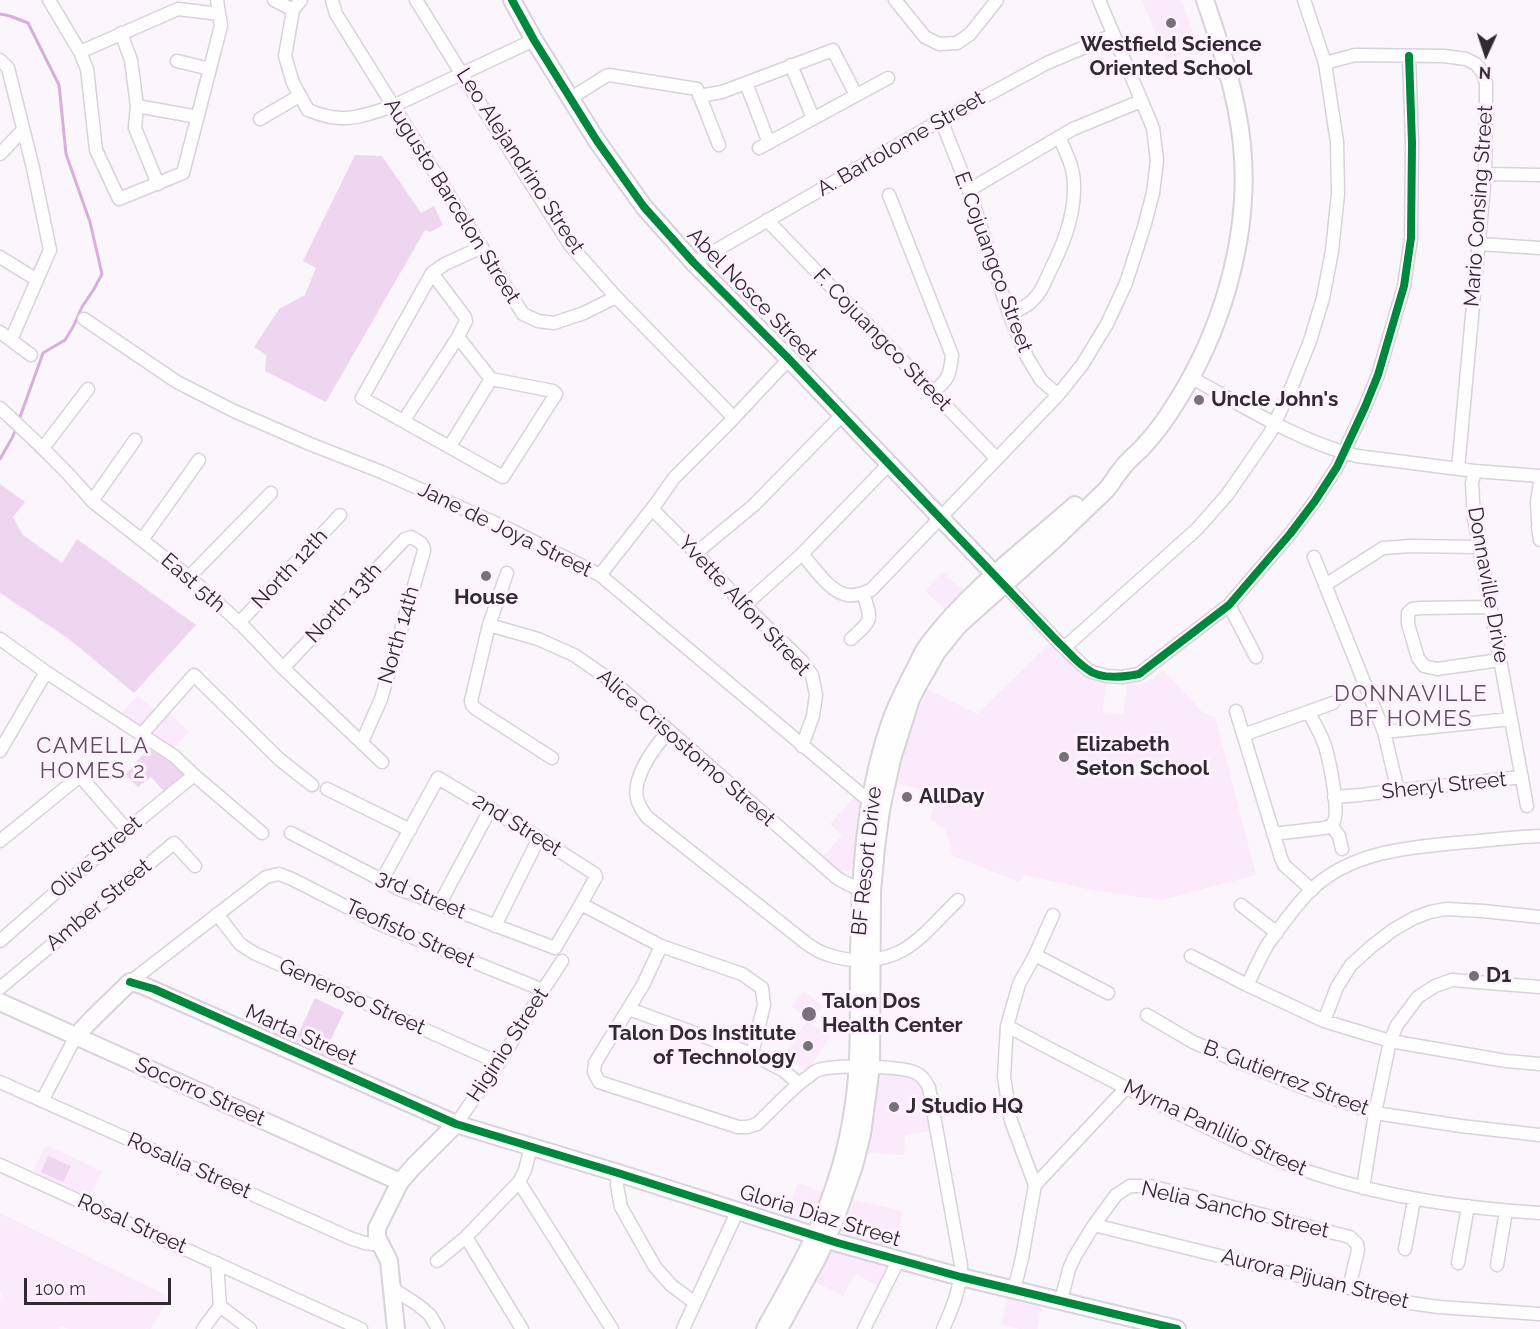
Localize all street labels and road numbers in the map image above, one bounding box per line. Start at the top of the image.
street label: Leo Alejandrino Street [451,63,589,259]
street label: A. Bartolome Street [813,86,989,202]
street label: Augusto Barcelon Street [379,94,525,308]
street label: Mario Consing Street [1459,104,1499,308]
street label: E. Cojuangco Street [949,168,1037,356]
street label: Abel Nosce Street [682,223,822,367]
street label: F. Cojuangco Street [808,264,956,416]
street label: Jane de Joya Street [414,477,596,583]
street label: Donnaville Drive [1462,505,1514,665]
street label: North 12th [247,524,333,614]
street label: Yvette Alfon Street [673,531,815,681]
street label: East 5th [156,548,230,618]
street label: North 13th [301,558,387,648]
street label: North 14th [373,583,425,687]
street label: Alice Crisostomo Street [592,664,780,832]
street label: Sheryl Street [1380,767,1508,805]
street label: BF Resort Drive [847,785,887,937]
street label: 2nd Street [468,788,566,862]
street label: Olive Street [45,810,147,904]
street label: Amber Street [41,854,157,956]
street label: 3rd Street [372,865,470,925]
street label: Teofisto Street [341,894,479,974]
street label: Generoso Street [275,953,429,1041]
street label: Higinio Street [462,983,554,1107]
street label: Marta Street [241,999,361,1071]
street label: B. Gutierrez Street [1200,1035,1372,1121]
street label: Socorro Street [131,1052,269,1132]
street label: Myrna Panlilio Street [1119,1074,1311,1182]
street label: Rosalia Street [123,1127,255,1205]
street label: Nelia Sancho Street [1139,1176,1331,1244]
street label: Gloria Diaz Street [736,1180,904,1252]
street label: Rosal Street [74,1189,190,1259]
street label: Aurora Pijuan Street [1219,1244,1411,1314]

